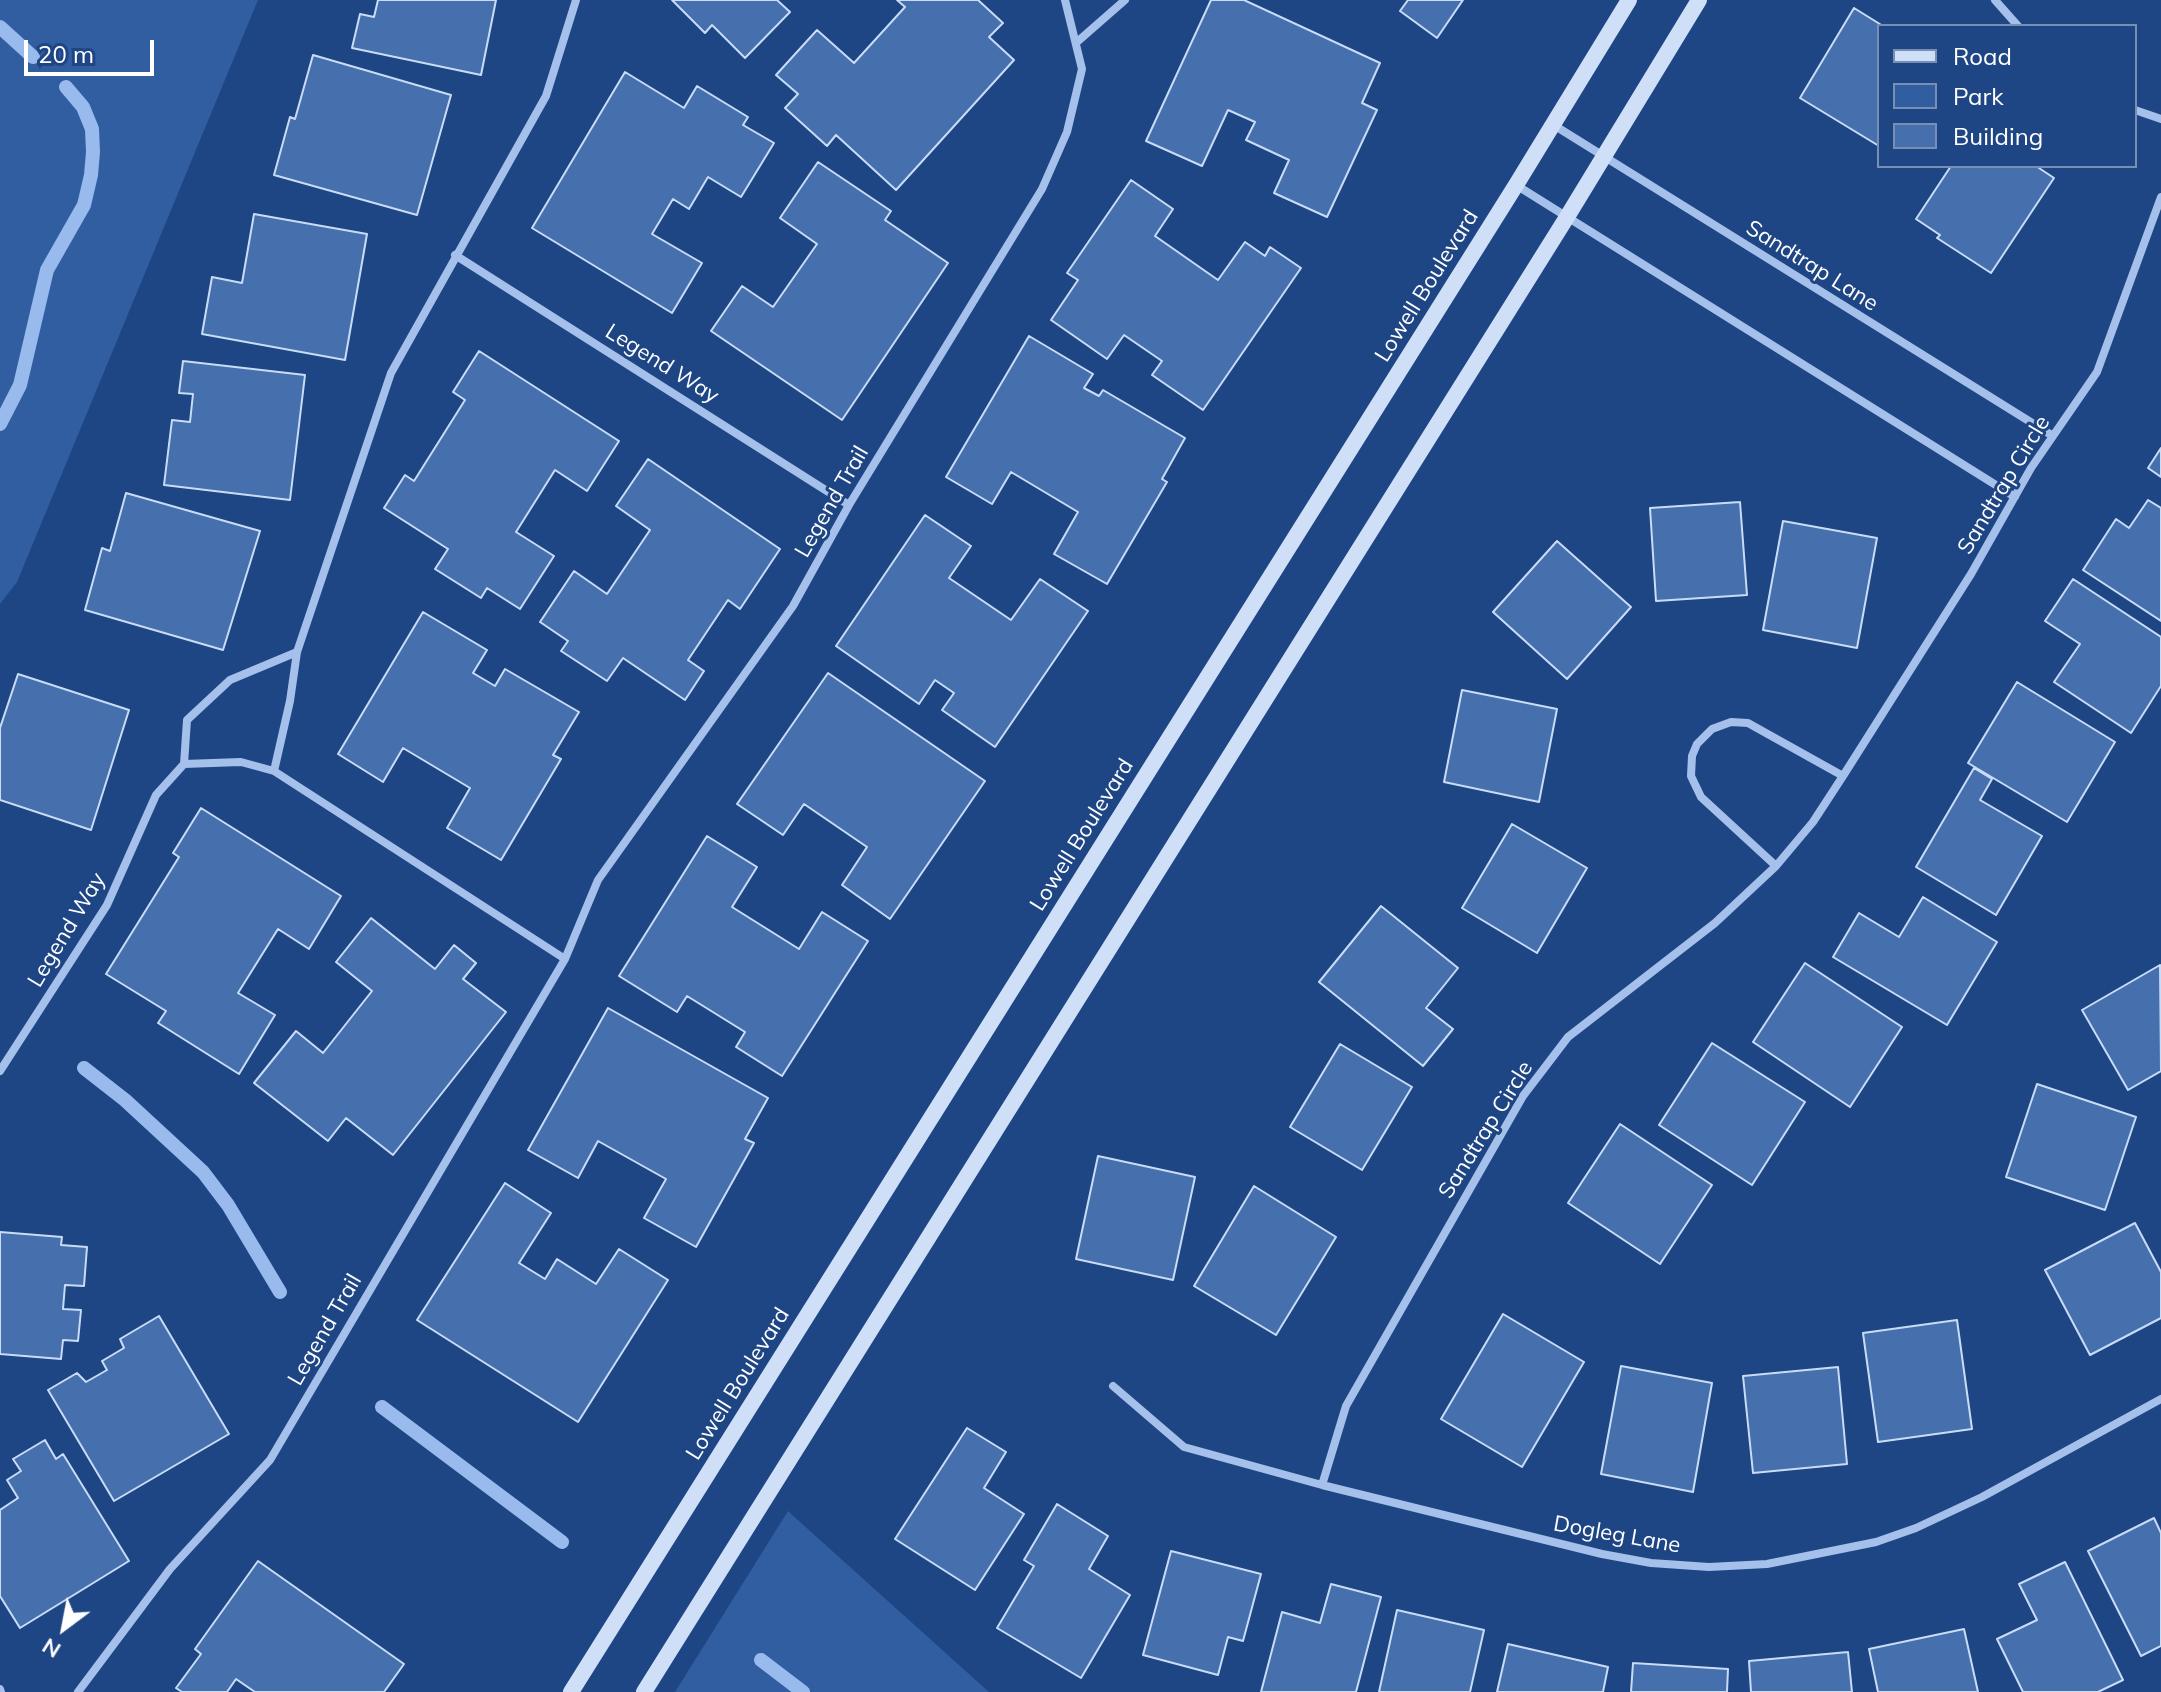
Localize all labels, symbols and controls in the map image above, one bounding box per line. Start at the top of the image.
scale bar [28,24,158,74]
legend [1877,24,2137,168]
text: 20 m [38,39,94,69]
text: Road [1953,41,2012,71]
text: Park [1953,81,2004,111]
text: Building [1953,121,2043,151]
street label: Lowell Boulevard [1370,205,1484,367]
street label: Sandtrap Lane [1741,215,1883,317]
street label: Legend Way [600,319,724,409]
street label: Sandtrap Circle [1952,411,2056,559]
street label: Legend Trail [790,442,874,562]
street label: Lowell Boulevard [1025,754,1139,916]
street label: Legend Way [22,868,112,992]
street label: Sandtrap Circle [1433,1056,1539,1204]
street label: Legend Trail [283,1270,367,1390]
street label: Lowell Boulevard [681,1303,795,1465]
street label: Dogleg Lane [1551,1511,1683,1559]
north arrow [24,1588,104,1668]
text: N [37,1632,66,1665]

